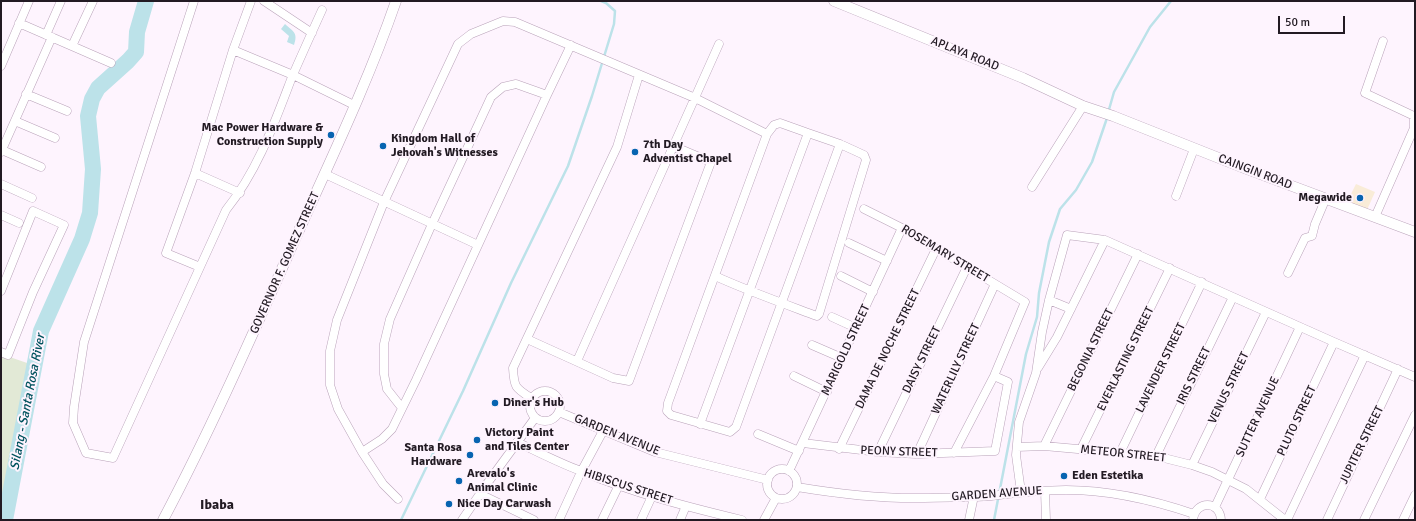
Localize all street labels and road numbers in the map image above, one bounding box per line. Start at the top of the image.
street label: APLAYA ROAD [929,34,1001,74]
street label: CAINGIN ROAD [1216,151,1294,193]
street label: GOVERNOR F. GOMEZ STREET [247,190,323,336]
street label: ROSEMARY STREET [898,222,992,286]
street label: DAMA DE NOCHE STREET [853,287,923,411]
street label: MARIGOLD STREET [819,302,873,398]
street label: EVERLASTING STREET [1094,304,1158,414]
street label: BEGONIA STREET [1065,306,1117,394]
street label: WATERLILY STREET [929,321,983,417]
street label: LAVENDER STREET [1133,321,1189,415]
street label: DAISY STREET [900,324,944,396]
street label: IRIS STREET [1174,345,1214,407]
street label: VENUS STREET [1205,350,1253,426]
street label: SUTTER AVENUE [1233,375,1283,459]
street label: PLUTO STREET [1274,384,1320,458]
street label: JUPITER STREET [1337,404,1387,486]
street label: GARDEN AVENUE [572,411,662,459]
street label: METEOR STREET [1080,442,1166,466]
street label: PEONY STREET [860,443,938,461]
street label: HIBISCUS STREET [582,466,674,508]
street label: GARDEN AVENUE [951,484,1043,504]

